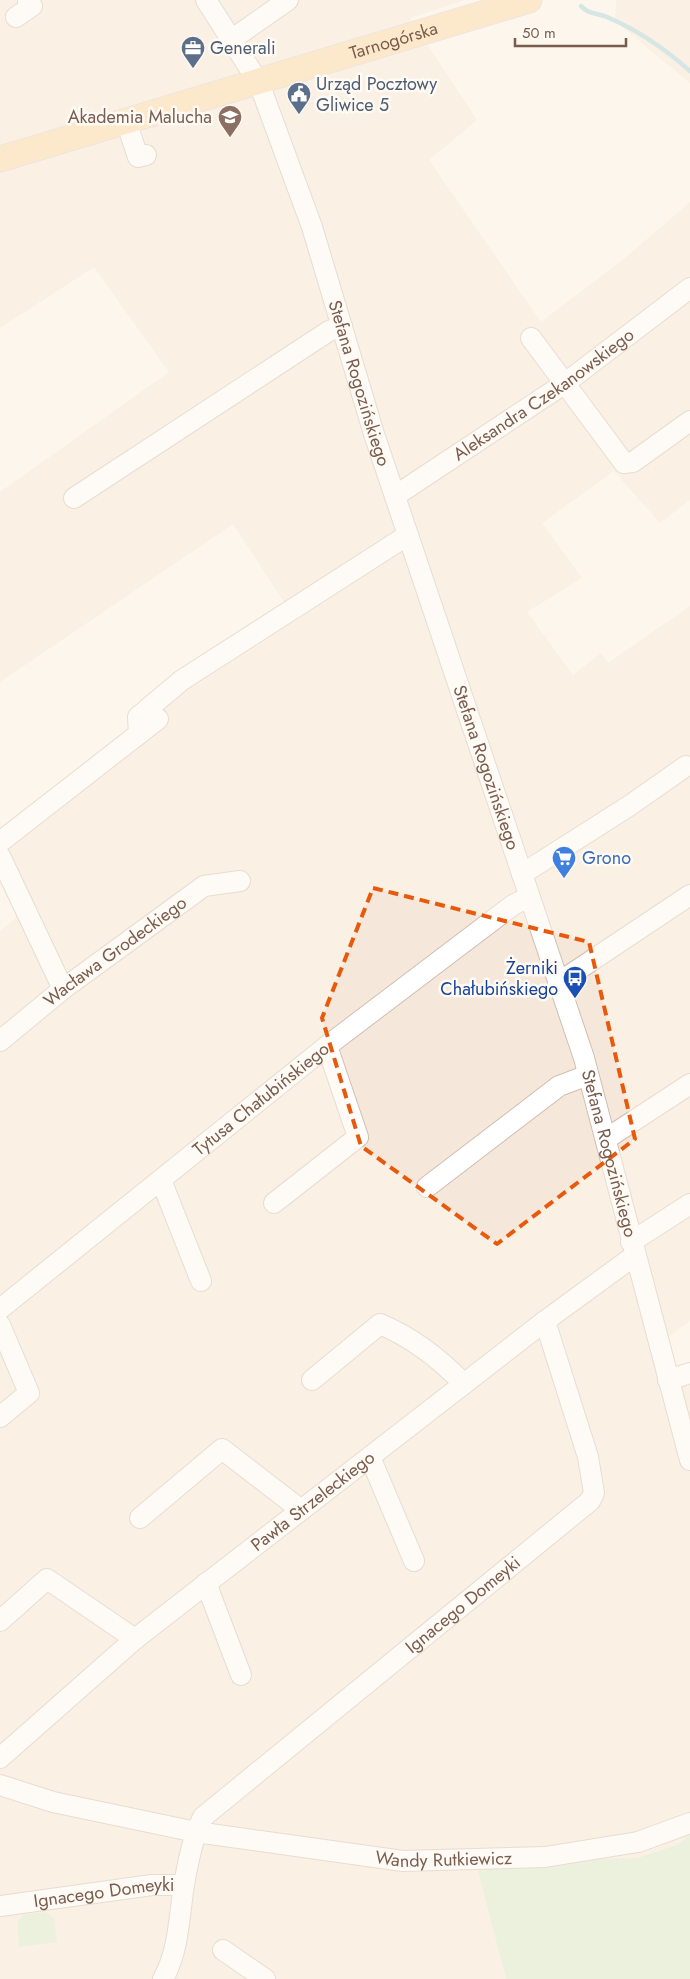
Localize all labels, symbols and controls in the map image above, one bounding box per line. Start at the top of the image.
street label: Tarnogórska [346,15,441,66]
scale bar [515,15,626,47]
text: 50 m [522,22,556,44]
office icon: Generali [180,35,206,69]
place label: Generali [210,35,276,61]
place label: Urząd Pocztowy Gliwice 5 [316,71,437,118]
public building icon: Urząd Pocztowy Gliwice 5 [286,81,312,115]
place label: Akademia Malucha [68,104,212,130]
school or university icon: Akademia Malucha [217,104,243,138]
street label: Stefana Rogozińskiego [322,297,397,470]
street label: Aleksandra Czekanowskiego [448,322,640,467]
street label: Stefana Rogozińskiego [446,682,526,854]
supermarket icon: Grono [551,845,577,879]
place label: Grono [582,845,631,871]
street label: Wacława Grodeckiego [38,890,192,1013]
place label: Żerniki Chałubińskiego [440,955,558,1002]
bus stop icon: Żerniki Chałubińskiego [562,965,588,999]
street label: Tytusa Chałubińskiego [187,1036,335,1162]
street label: Stefana Rogozińskiego [575,1067,644,1240]
street label: Pawła Strzeleckiego [245,1445,380,1558]
street label: Ignacego Domeyki [400,1550,526,1660]
street label: Wandy Rutkiewicz [374,1844,513,1874]
street label: Ignacego Domeyki [32,1872,174,1914]

